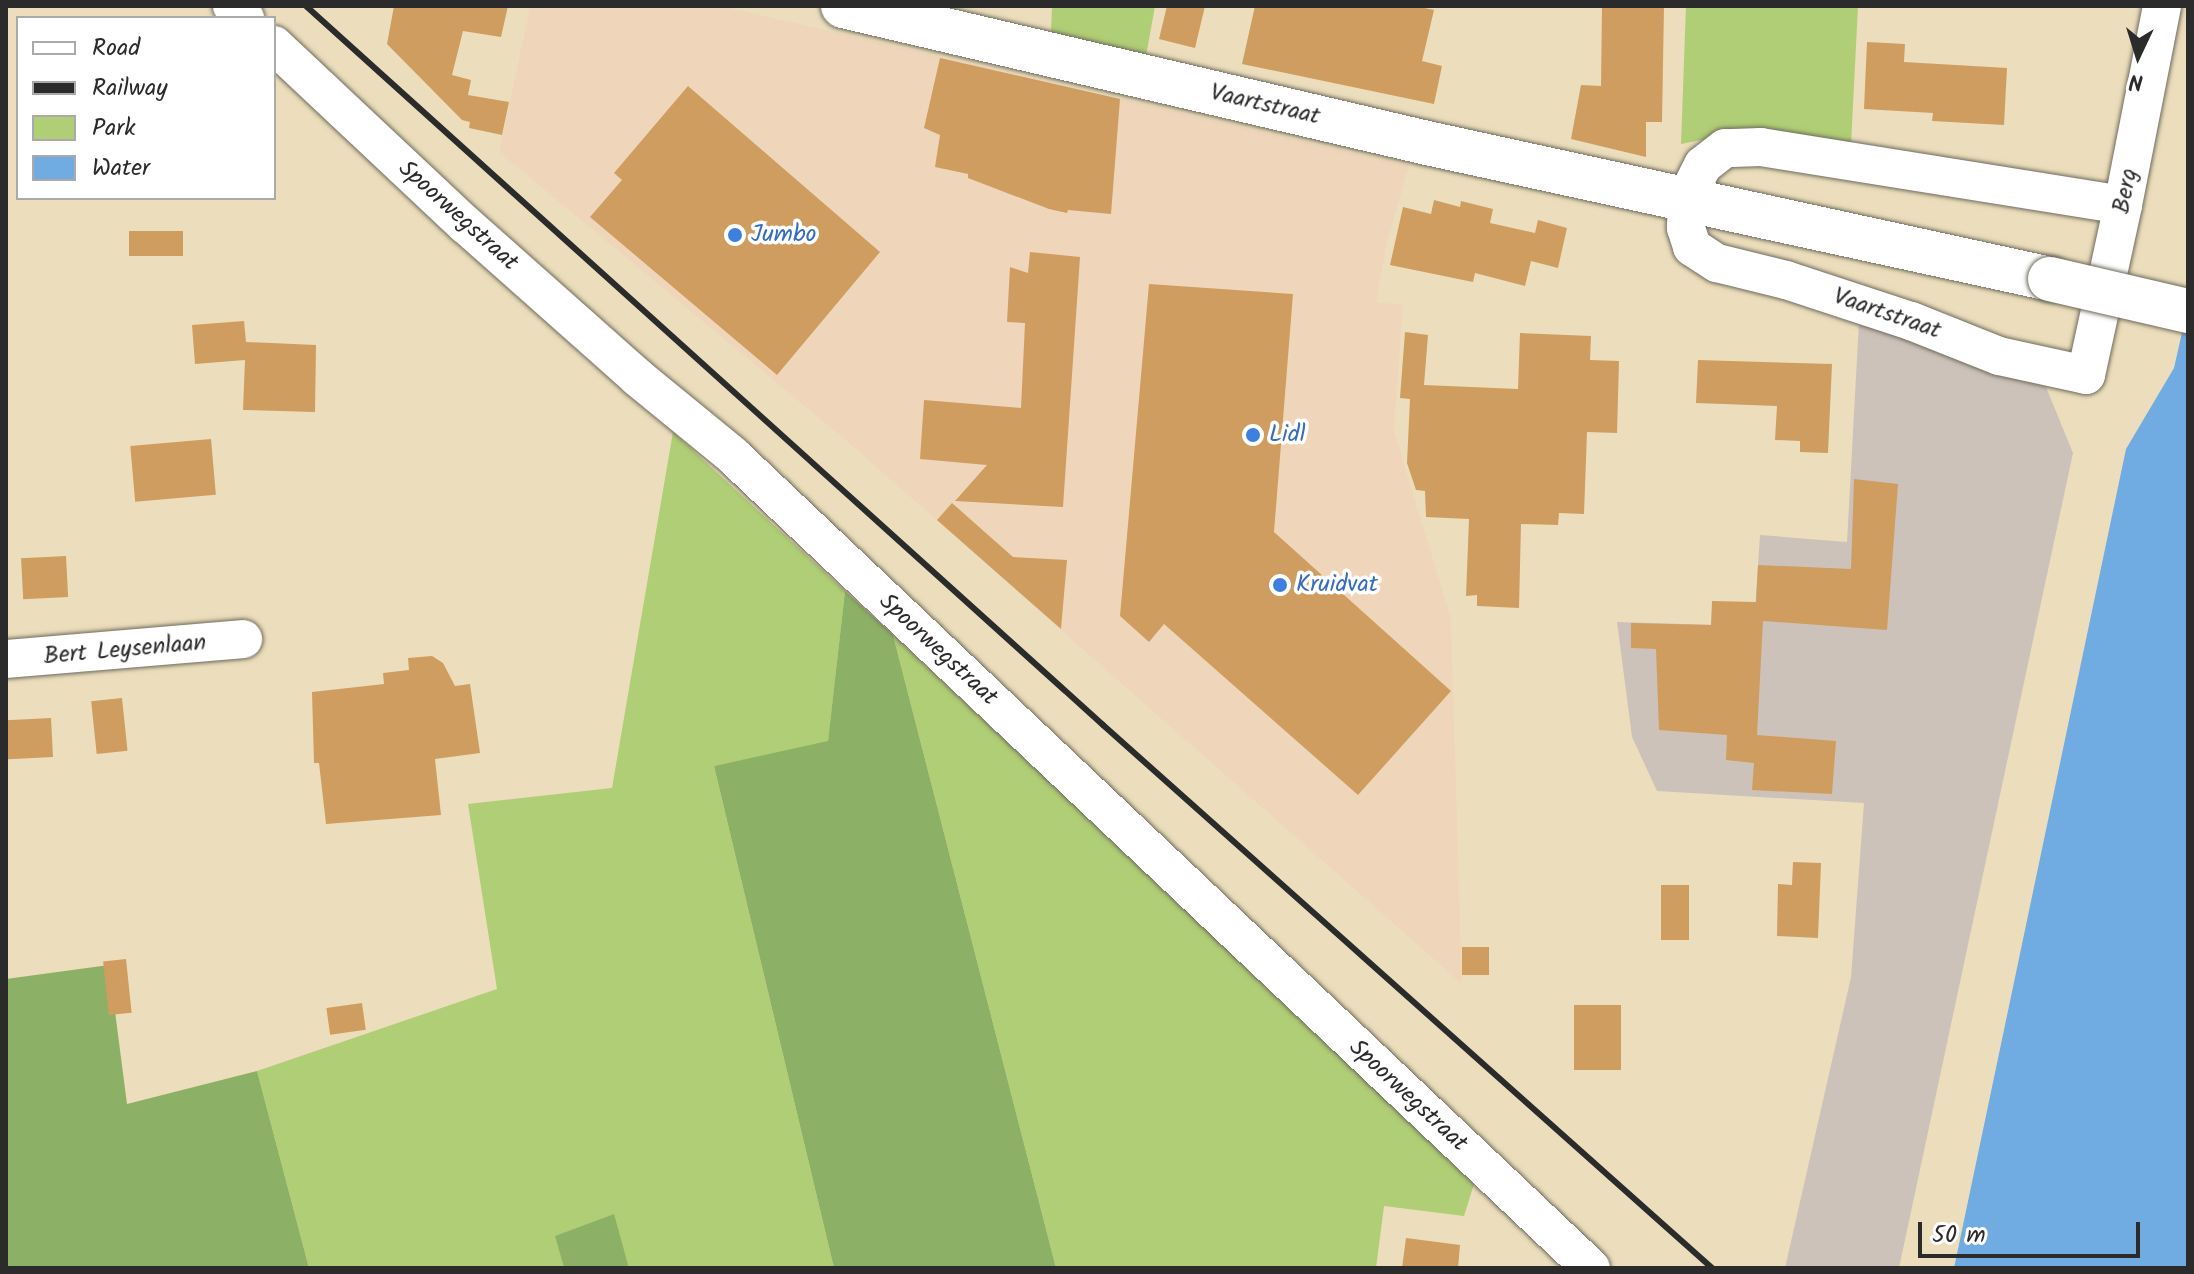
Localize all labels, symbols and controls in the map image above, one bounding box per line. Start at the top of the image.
legend [16,16,276,200]
north arrow [2098,16,2178,96]
text: Road [92,29,140,68]
text: N [2128,62,2144,98]
text: Railway [92,69,168,108]
street label: Vaartstraat [1207,78,1323,132]
text: Park [92,109,136,148]
text: Water [92,149,150,188]
street label: Spoorwegstraat [392,155,524,277]
street label: Berg [2108,166,2144,216]
place label: Jumbo [751,221,816,249]
marker: Jumbo [726,226,744,244]
street label: Vaartstraat [1829,282,1945,346]
place label: Lidl [1269,421,1306,449]
marker: Lidl [1244,426,1262,444]
place label: Kruidvat [1296,571,1378,599]
marker: Kruidvat [1271,576,1289,594]
street label: Spoorwegstraat [873,588,1003,712]
street label: Bert Leysenlaan [43,629,207,671]
street label: Spoorwegstraat [1343,1034,1473,1158]
scale bar [1922,1206,2144,1256]
text: 50 m [1932,1216,1986,1255]

